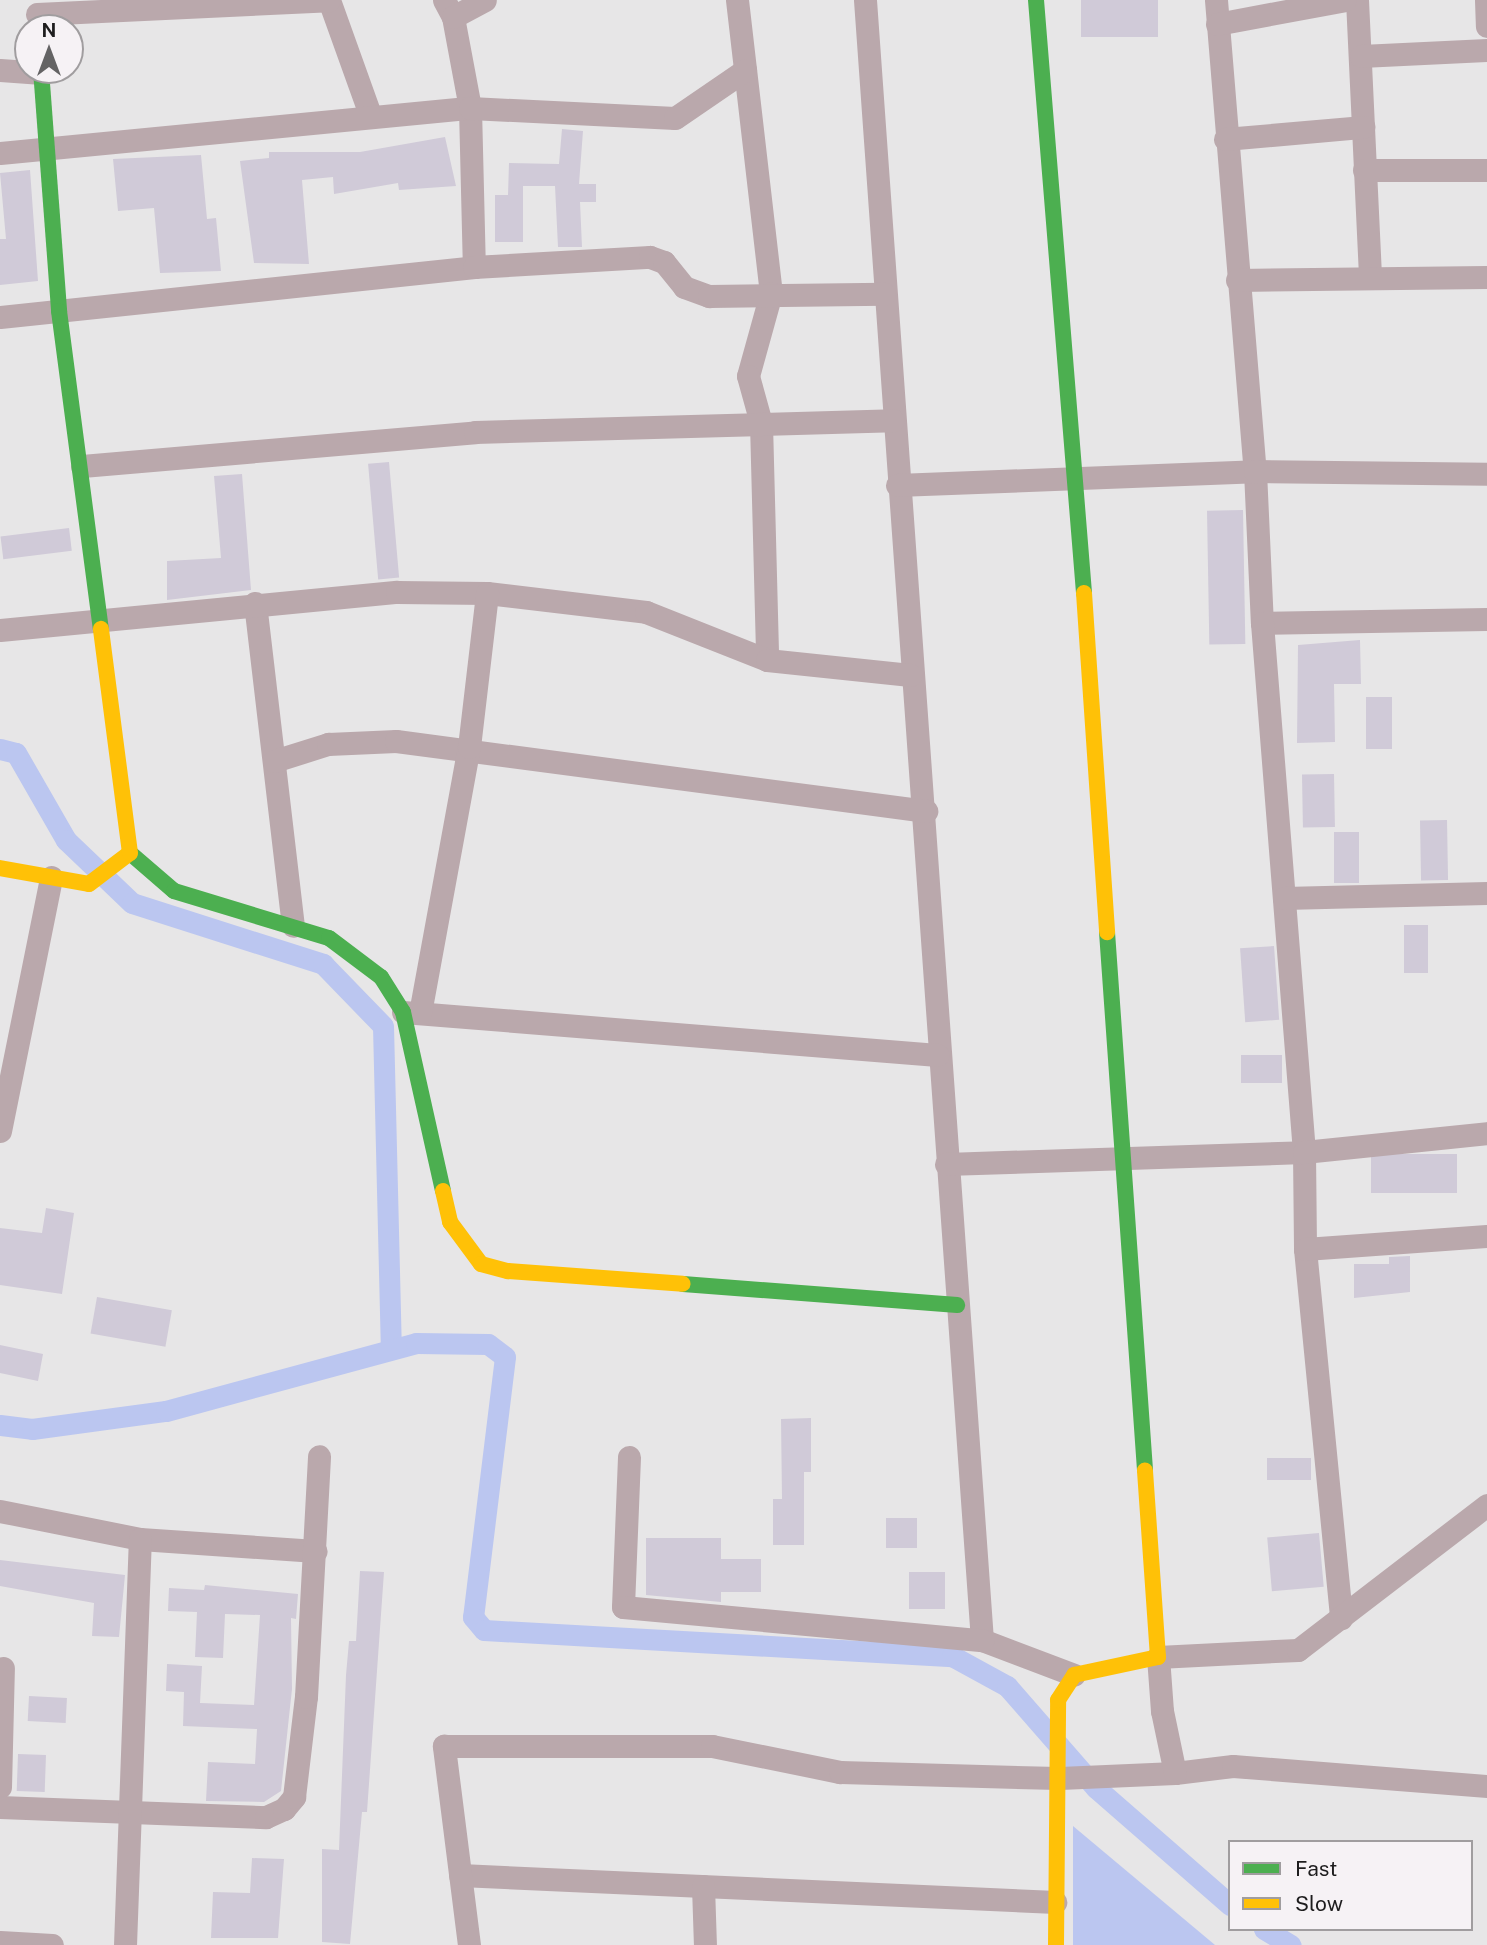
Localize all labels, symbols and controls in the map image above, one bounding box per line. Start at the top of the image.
north arrow [14,14,84,84]
text: N [42,19,56,41]
legend [1228,1840,1473,1931]
text: Fast [1295,1856,1337,1881]
text: Slow [1295,1891,1343,1916]

